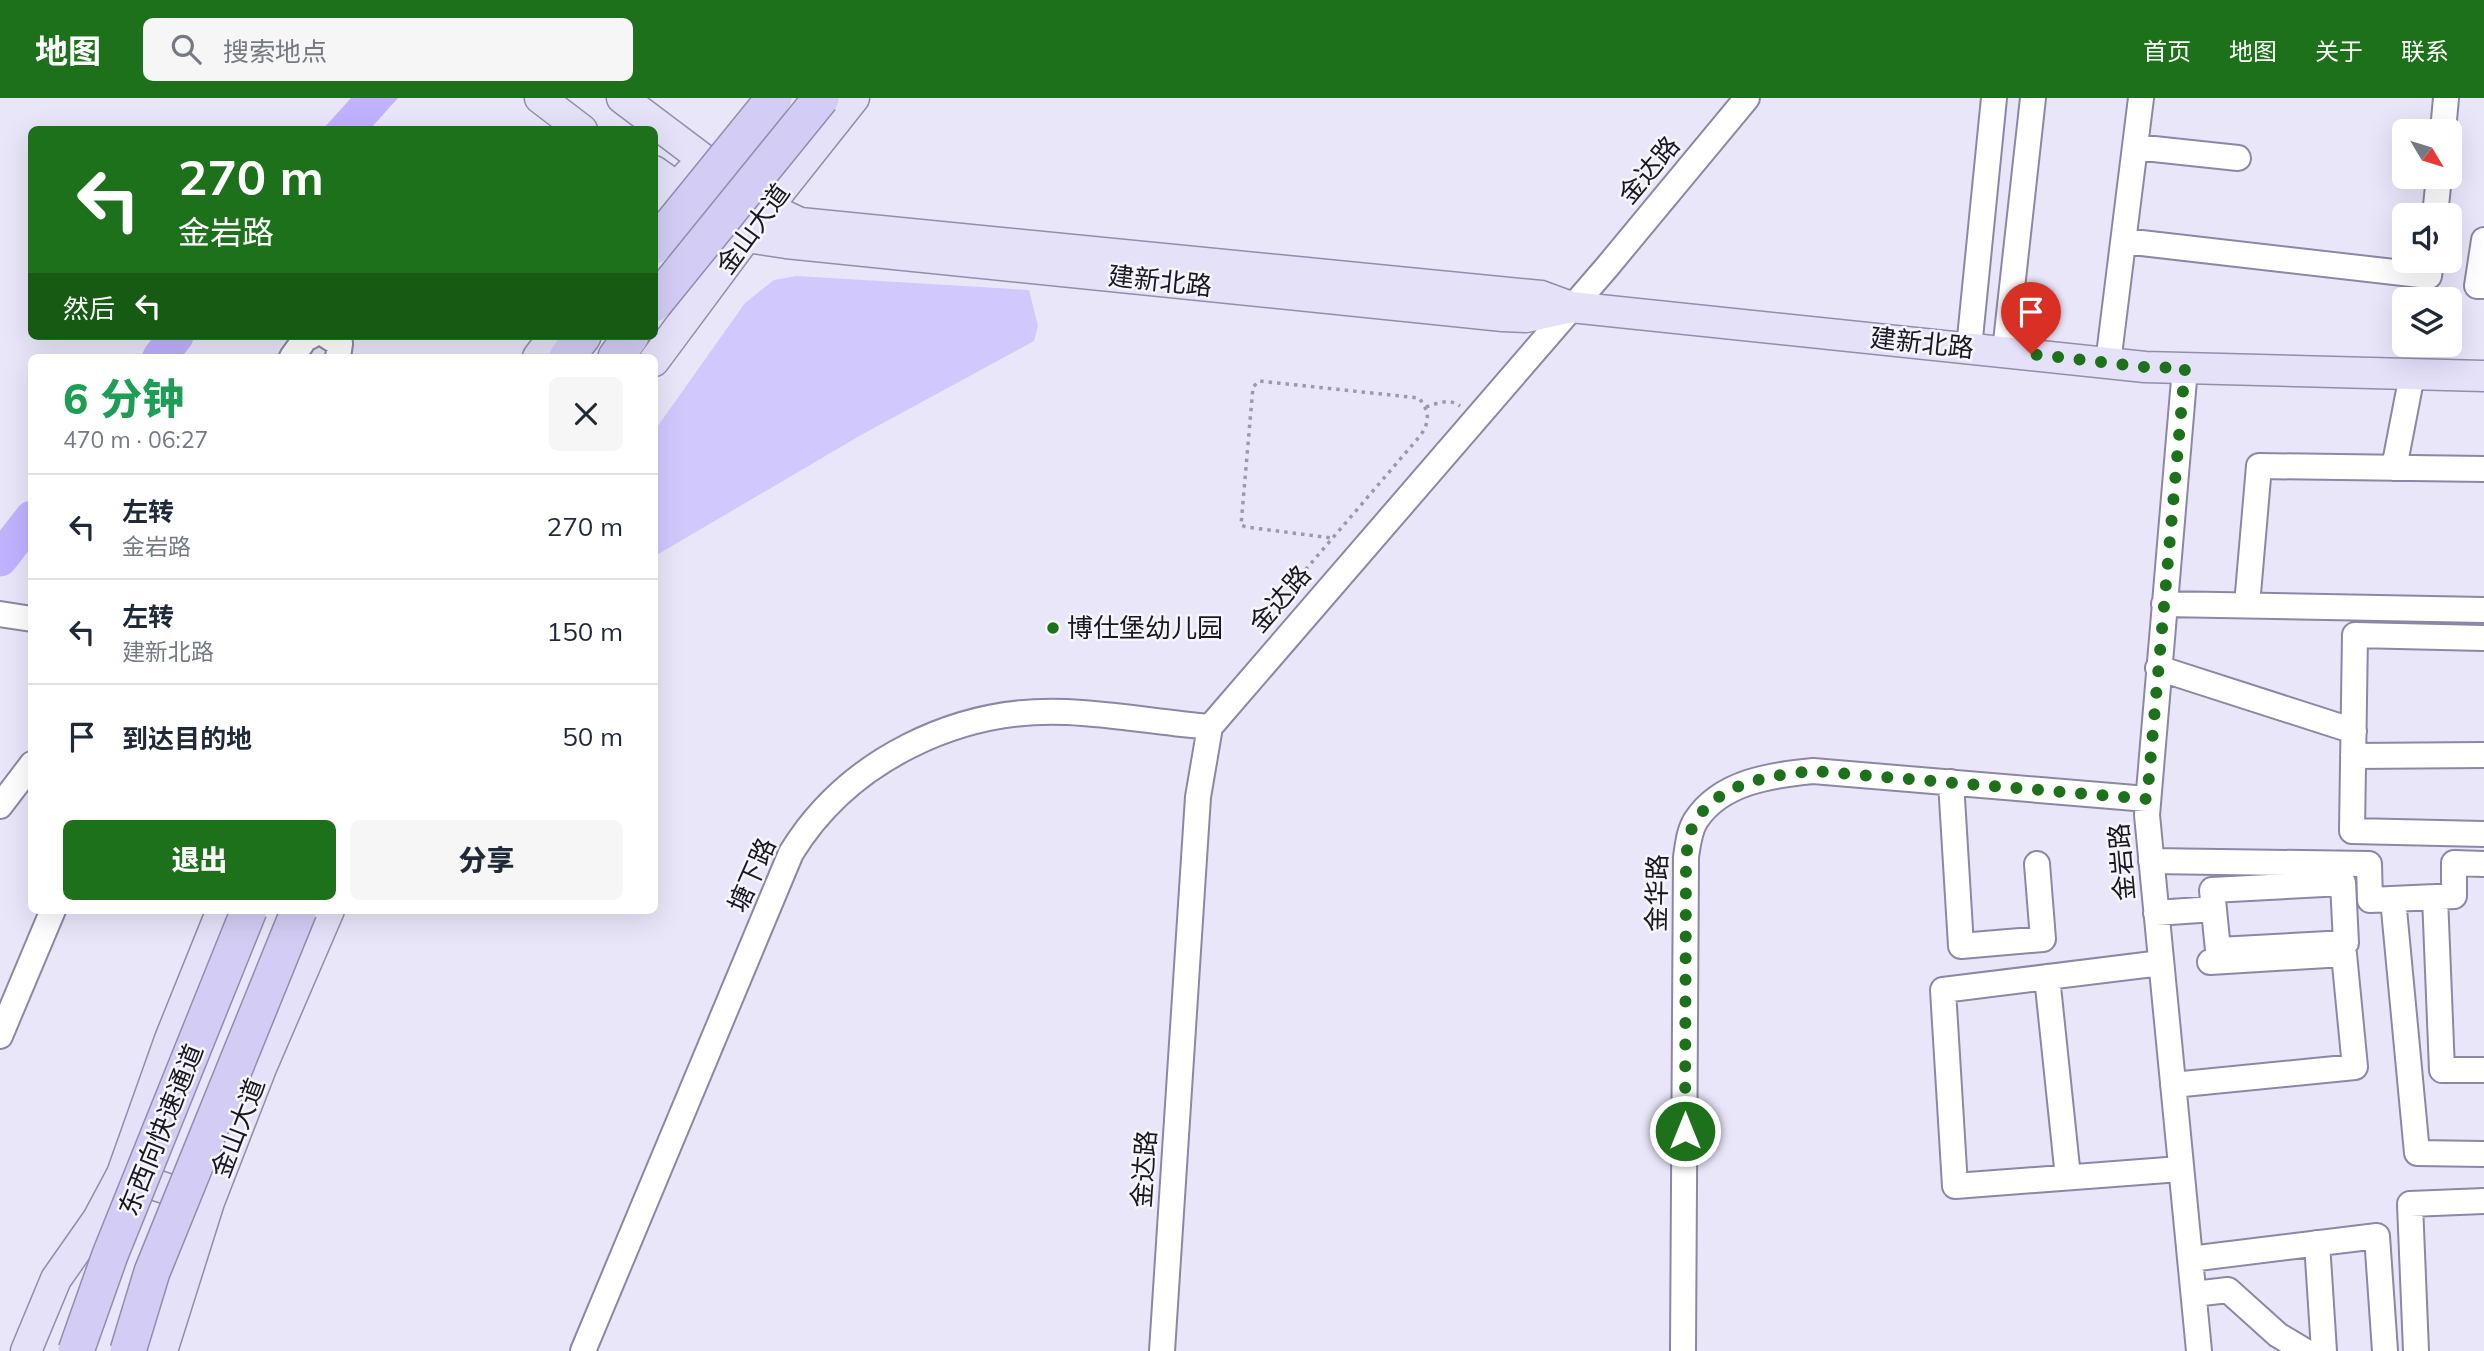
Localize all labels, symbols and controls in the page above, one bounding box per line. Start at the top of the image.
search box [143,18,633,81]
text: 地图 [35,30,101,71]
icon: search [167,30,205,68]
text: 搜索地点 [223,35,327,68]
text: 首页 [2143,36,2191,66]
text: 地图 [2229,36,2277,66]
text: 关于 [2315,36,2363,66]
text: 联系 [2401,36,2449,66]
north arrow [2392,119,2462,189]
map controls [2392,119,2462,357]
street label: 金达路 [1611,129,1686,210]
text: 270 m [178,146,324,207]
icon: left [63,154,154,245]
street label: 金山大道 [709,177,797,280]
button: sound [2392,203,2462,273]
text: 金岩路 [178,212,274,252]
street label: 建新北路 [1107,259,1213,302]
pin [2001,282,2061,354]
icon: left [129,287,167,325]
button: layers [2392,287,2462,357]
text: 然后 [63,292,115,325]
icon: arrive [2012,293,2050,331]
street label: 建新北路 [1869,321,1975,364]
text: 6 分钟 [63,372,184,425]
button: close [549,377,623,451]
text: 470 m · 06:27 [63,425,208,454]
text: 左转 [122,495,174,528]
icon: left [63,508,101,546]
text: 270 m [547,510,623,543]
text: 金岩路 [122,532,191,561]
street label: 金达路 [1242,558,1318,639]
text: 左转 [122,600,174,633]
place label: 博仕堡幼儿园 [1067,611,1223,644]
icon: left [63,613,101,651]
text: 150 m [547,615,623,648]
marker: 博仕堡幼儿园 [1045,620,1061,636]
text: 建新北路 [122,637,214,666]
icon: arrive [63,718,101,756]
text: 50 m [562,720,623,753]
text: 到达目的地 [122,722,252,755]
button: 退出 [63,820,336,900]
button: 分享 [350,820,623,900]
street label: 金岩路 [2102,822,2141,902]
street label: 塘下路 [721,832,782,917]
street label: 金华路 [1639,854,1674,932]
street label: 东西向快速通道 [111,1039,210,1220]
street label: 金山大道 [203,1073,272,1182]
position arrow [1648,1094,1722,1168]
street label: 金达路 [1124,1129,1163,1209]

